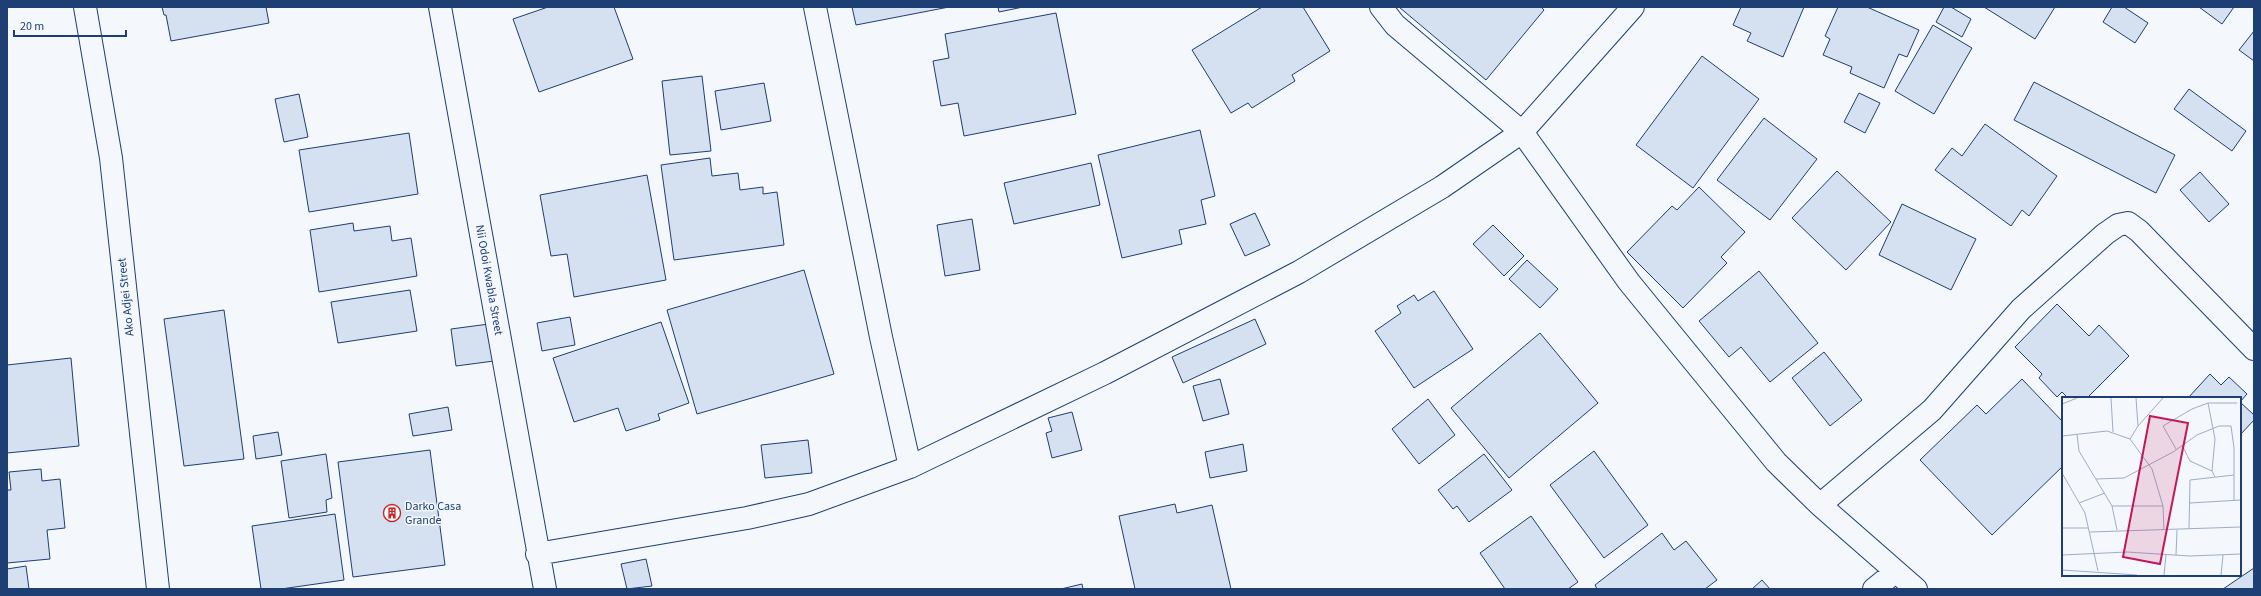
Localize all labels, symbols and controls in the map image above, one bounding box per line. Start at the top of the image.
scale bar [14,12,126,38]
text: 20 m [20,18,44,35]
street label: Nii Odoi Kwabla Street [471,223,507,337]
street label: Ako Adjei Street [113,257,139,337]
inset map [2062,397,2241,576]
place label: Darko Casa Grande [405,498,461,529]
building icon: Darko Casa Grande [382,503,402,523]

